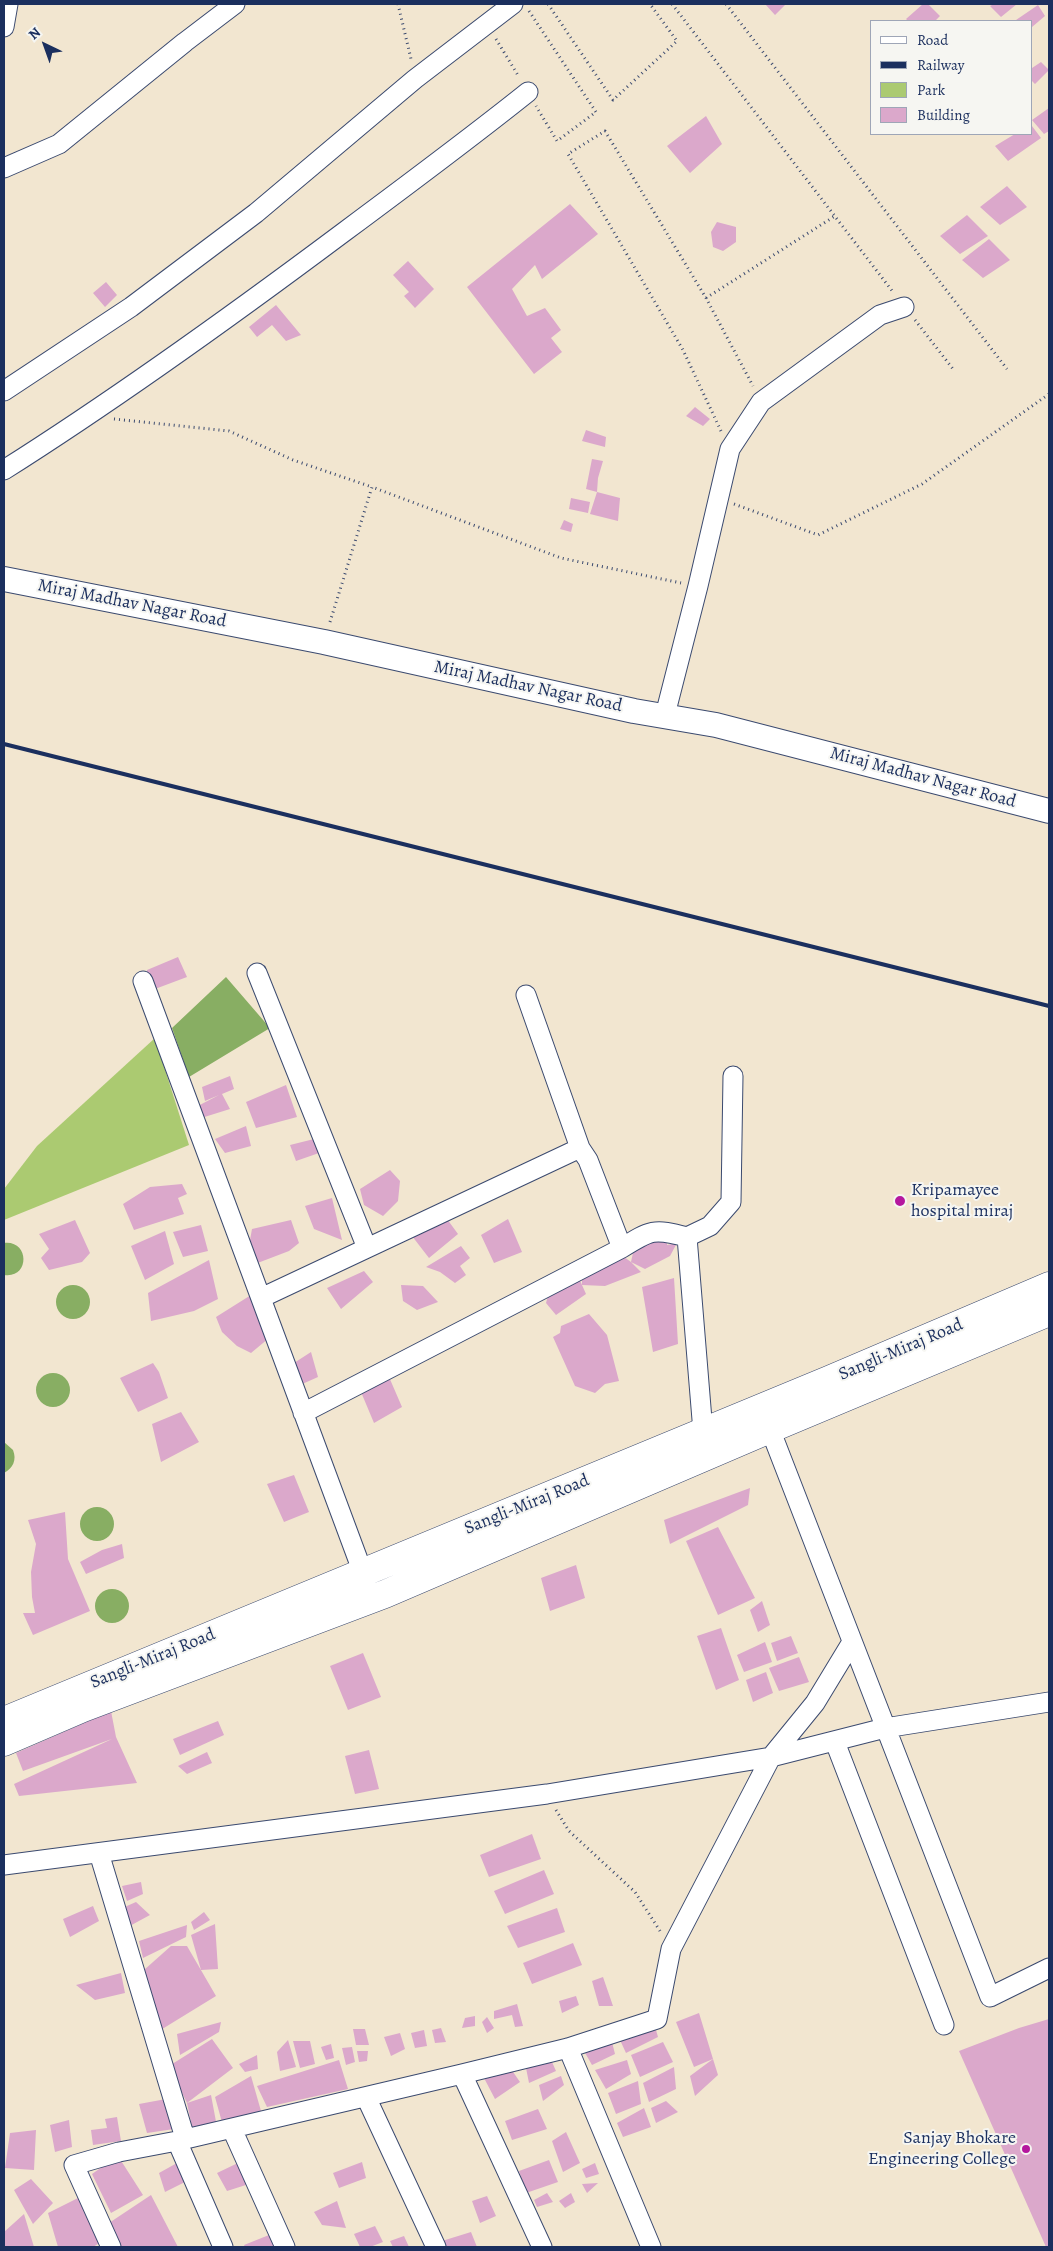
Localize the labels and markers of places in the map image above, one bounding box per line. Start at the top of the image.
place label: Kripamayee hospital miraj [911,1180,1013,1222]
marker: Kripamayee hospital miraj [893,1194,907,1208]
place label: Sanjay Bhokare Engineering College [868,2128,1016,2170]
marker: Sanjay Bhokare Engineering College [1020,2143,1032,2155]

